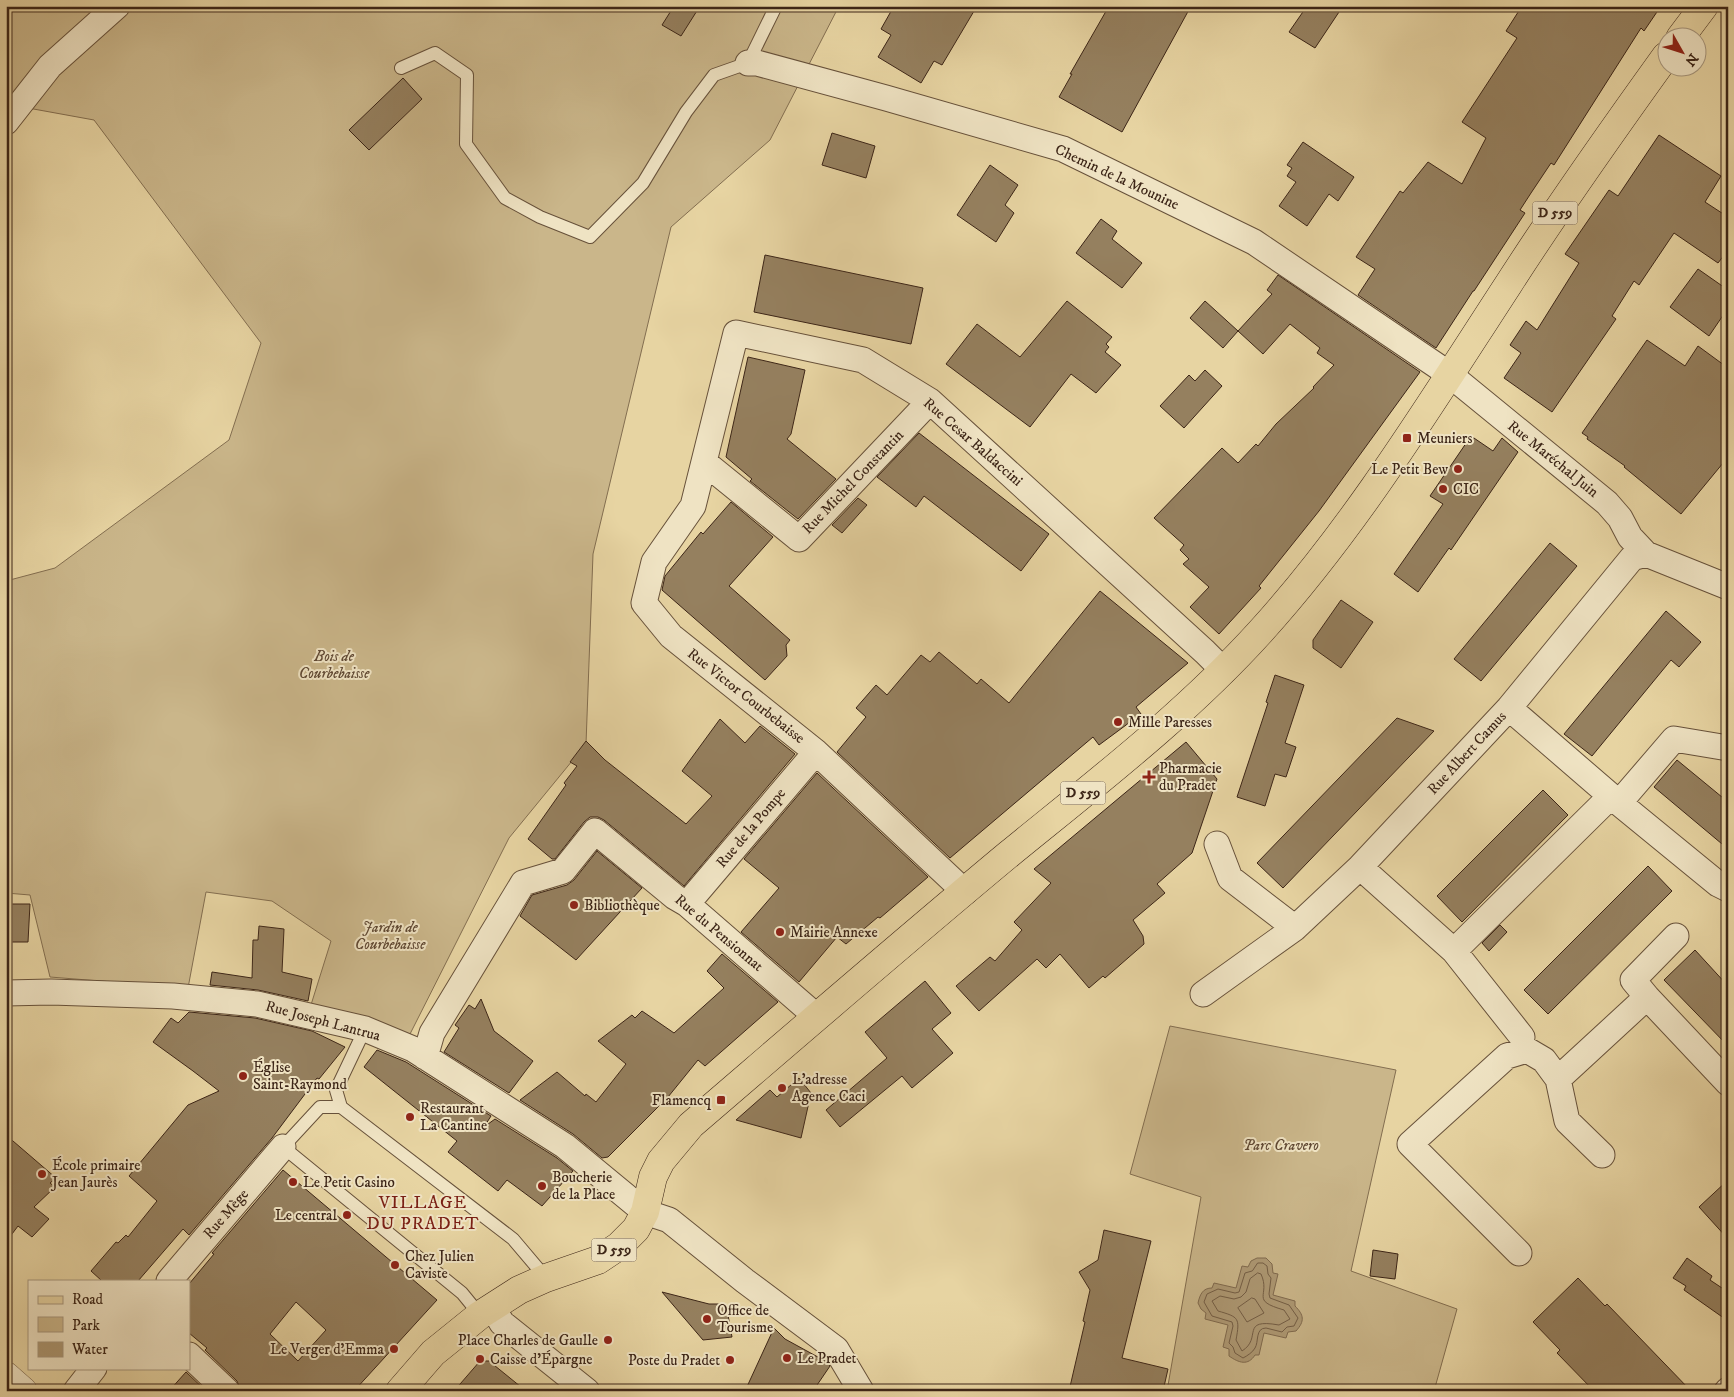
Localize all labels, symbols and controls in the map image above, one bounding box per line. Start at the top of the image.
north arrow [1656,28,1706,78]
text: N [1680,49,1702,70]
street label: Chemin de la Mounine [1052,140,1182,214]
road number: D 559 [1532,202,1578,224]
street label: Rue Cesar Baldaccini [919,394,1027,490]
street label: Rue Maréchal Juin [1504,417,1602,502]
street label: Rue Michel Constantin [798,426,908,538]
place label: Meuniers [1417,429,1472,448]
marker: Meuniers [1401,432,1413,444]
place label: Le Petit Bew [1371,460,1448,479]
marker: Le Petit Bew [1452,463,1464,475]
place label: CIC [1453,480,1479,499]
marker: CIC [1437,483,1449,495]
street label: Rue Victor Courbebaisse [683,644,809,748]
park label: Bois de Courbebaisse [299,647,370,683]
street label: Rue Albert Camus [1423,707,1511,799]
place label: Mille Paresses [1128,713,1212,732]
marker: Mille Paresses [1112,716,1124,728]
place label: Pharmacie du Pradet [1159,759,1222,795]
marker: Pharmacie du Pradet [1143,771,1155,783]
road number: D 559 [1060,781,1106,804]
street label: Rue de la Pompe [712,784,790,872]
street label: Rue du Pensionnat [671,890,767,976]
place label: Bibliothèque [584,896,660,915]
marker: Bibliothèque [568,899,580,911]
park label: Jardin de Courbebaisse [355,918,426,954]
place label: Mairie Annexe [790,923,878,942]
marker: Mairie Annexe [774,926,786,938]
street label: Rue Joseph Lantrua [263,997,383,1046]
place label: Église Saint-Raymond [253,1058,347,1094]
marker: Église Saint-Raymond [237,1070,249,1082]
place label: L'adresse Agence Caci [792,1070,866,1106]
marker: L'adresse Agence Caci [776,1082,788,1094]
place label: Flamencq [652,1091,712,1110]
marker: Flamencq [715,1094,727,1106]
place label: Restaurant La Cantine [420,1099,487,1135]
marker: Restaurant La Cantine [404,1111,416,1123]
park label: Parc Cravero [1243,1136,1319,1155]
place label: École primaire Jean Jaurès [50,1156,140,1192]
marker: École primaire Jean Jaurès [36,1168,48,1180]
place label: Boucherie de la Place [552,1168,615,1204]
place label: Le Petit Casino [303,1173,395,1192]
marker: Le Petit Casino [287,1176,299,1188]
marker: Boucherie de la Place [536,1180,548,1192]
street label: Rue Mège [199,1185,253,1243]
district label: VILLAGE DU PRADET [366,1192,480,1235]
place label: Le central [275,1206,337,1225]
marker: Le central [341,1209,353,1221]
road number: D 559 [592,1238,636,1262]
place label: Chez Julien Caviste [405,1247,474,1283]
marker: Chez Julien Caviste [389,1259,401,1271]
legend [28,1280,190,1370]
text: Road [72,1290,104,1309]
place label: Office de Tourisme [717,1301,773,1337]
marker: Office de Tourisme [701,1313,713,1325]
text: Park [72,1316,101,1335]
place label: Place Charles de Gaulle [458,1331,598,1350]
marker: Place Charles de Gaulle [602,1334,614,1346]
text: Water [71,1340,108,1359]
place label: Le Verger d'Emma [270,1340,385,1359]
marker: Le Verger d'Emma [388,1343,400,1355]
place label: Le Pradet [797,1349,857,1368]
place label: Caisse d'Épargne [490,1350,592,1369]
place label: Poste du Pradet [628,1351,720,1370]
marker: Le Pradet [781,1352,793,1364]
marker: Caisse d'Épargne [474,1353,486,1365]
marker: Poste du Pradet [724,1354,736,1366]

